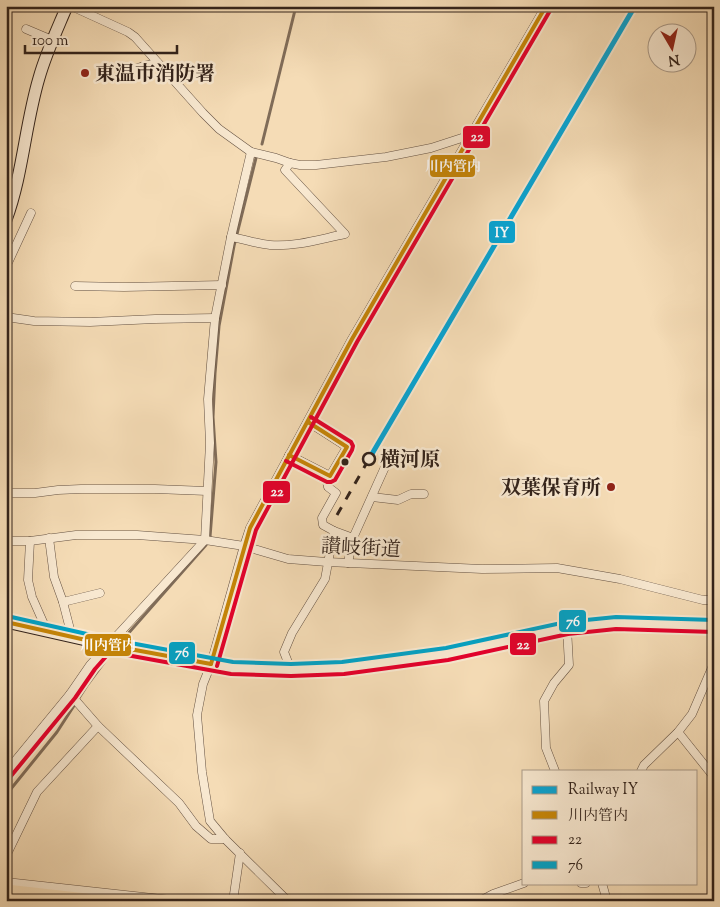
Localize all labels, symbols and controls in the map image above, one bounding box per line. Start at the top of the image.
scale bar [25,22,178,54]
north arrow [648,22,698,72]
text: 100 m [32,31,69,52]
text: N [667,48,681,70]
place label: 東温市消防署 [95,61,215,90]
marker: 東温市消防署 [79,67,91,79]
line badge: 22 [462,125,491,149]
text: 22 [470,128,484,148]
line badge: 川内管内 [429,154,476,178]
text: 川内管内 [425,158,481,178]
line badge: IY [488,220,516,244]
text: IY [495,224,509,244]
place label: 横河原 [380,447,440,476]
marker: 横河原 [362,452,376,466]
unlabelled marker [340,457,350,467]
place label: 双葉保育所 [501,475,601,504]
line badge: 22 [262,480,291,504]
marker: 双葉保育所 [605,481,617,493]
text: 22 [270,483,284,503]
street label: 讃岐街道 [320,533,402,566]
line badge: 76 [558,609,587,633]
text: 76 [566,613,580,633]
line badge: 22 [509,632,537,656]
line badge: 川内管内 [84,633,132,657]
text: 22 [516,636,530,656]
text: 川内管内 [80,637,136,657]
line badge: 76 [168,641,196,665]
text: 76 [175,644,189,664]
legend [522,770,698,884]
text: Railway IY [568,780,638,801]
text: 川内管内 [568,806,628,827]
text: 22 [568,830,582,851]
text: 76 [568,856,583,877]

